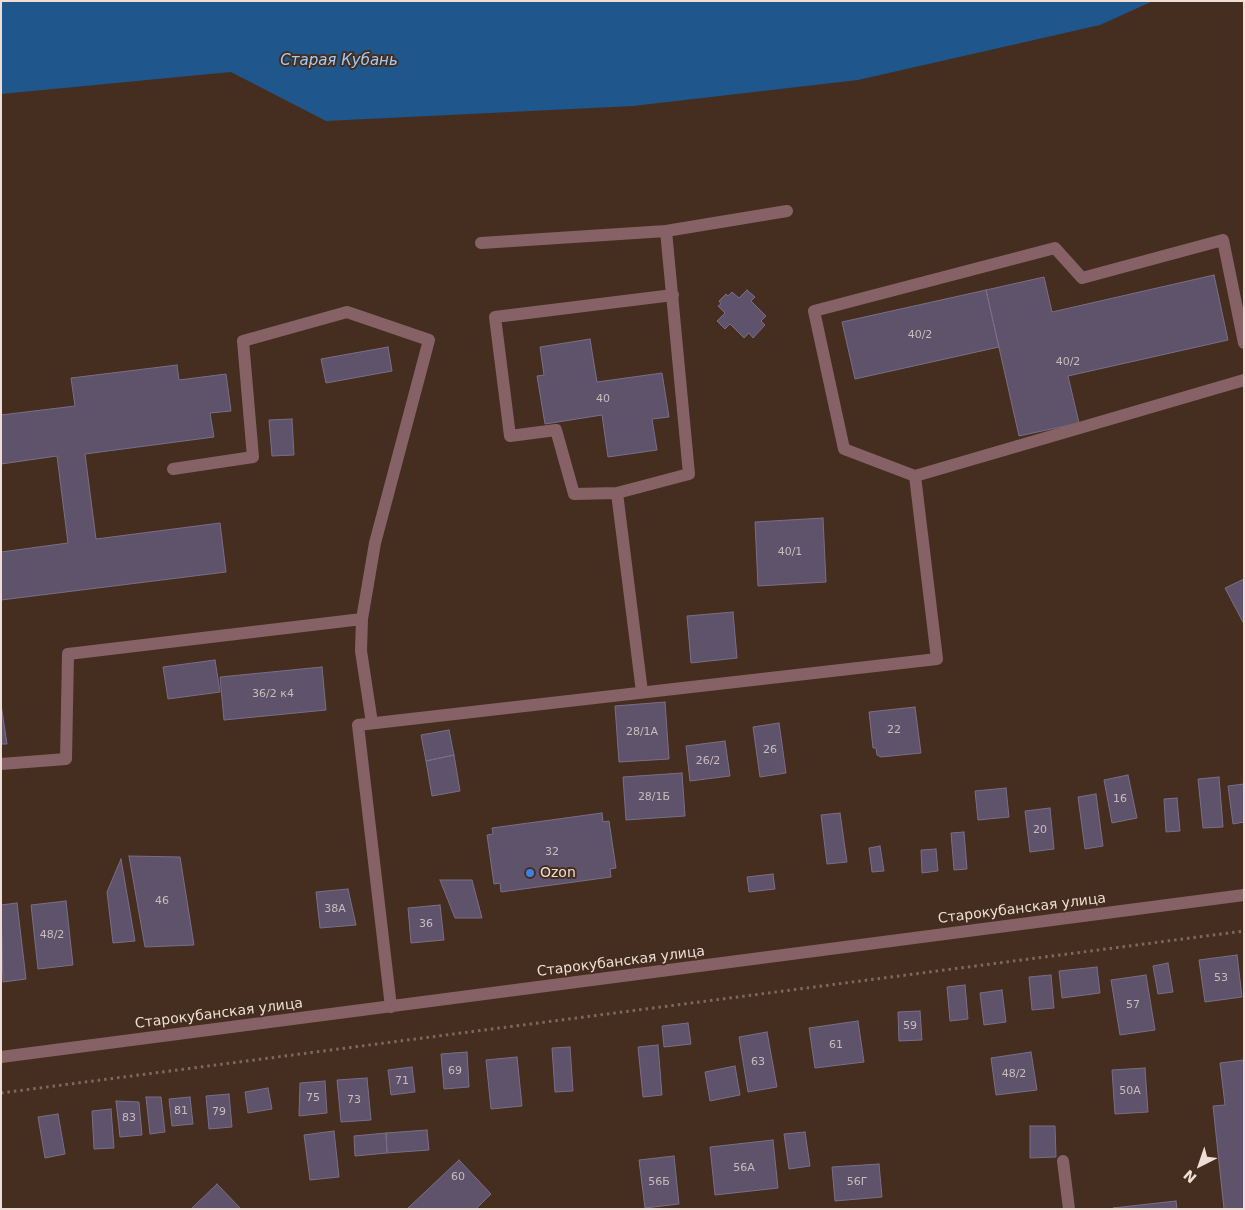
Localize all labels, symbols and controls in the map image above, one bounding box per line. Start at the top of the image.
water label: Старая Кубань [280,52,398,70]
house number: 40/2 [908,328,932,342]
house number: 40/2 [1056,355,1080,369]
house number: 40 [596,392,610,406]
house number: 40/1 [778,545,802,559]
house number: 36/2 к4 [252,687,294,701]
house number: 22 [887,723,901,737]
house number: 28/1А [626,725,658,739]
house number: 26 [763,743,777,757]
house number: 26/2 [696,754,720,768]
house number: 28/1Б [638,790,670,804]
house number: 16 [1113,792,1127,806]
house number: 20 [1033,823,1047,837]
house number: 32 [545,845,559,859]
place label: Ozon [540,865,576,881]
marker: Ozon [524,867,536,879]
street label: Старокубанская улица [937,890,1107,928]
house number: 46 [155,894,169,908]
house number: 38А [324,902,346,916]
house number: 36 [419,917,433,931]
house number: 48/2 [40,928,64,942]
street label: Старокубанская улица [536,943,706,981]
house number: 53 [1214,971,1228,985]
street label: Старокубанская улица [134,995,304,1033]
house number: 57 [1126,998,1140,1012]
house number: 59 [903,1019,917,1033]
house number: 61 [829,1038,843,1052]
house number: 63 [751,1055,765,1069]
house number: 69 [448,1064,462,1078]
house number: 48/2 [1002,1067,1026,1081]
house number: 71 [395,1074,409,1088]
house number: 50А [1119,1084,1141,1098]
house number: 75 [306,1091,320,1105]
house number: 73 [347,1093,361,1107]
house number: 81 [174,1104,188,1118]
house number: 79 [212,1105,226,1119]
house number: 83 [122,1111,136,1125]
north arrow [1175,1140,1225,1190]
house number: 56А [733,1161,755,1175]
text: N [1180,1166,1200,1186]
house number: 60 [451,1170,465,1184]
house number: 56Б [648,1175,670,1189]
house number: 56Г [847,1175,867,1189]

